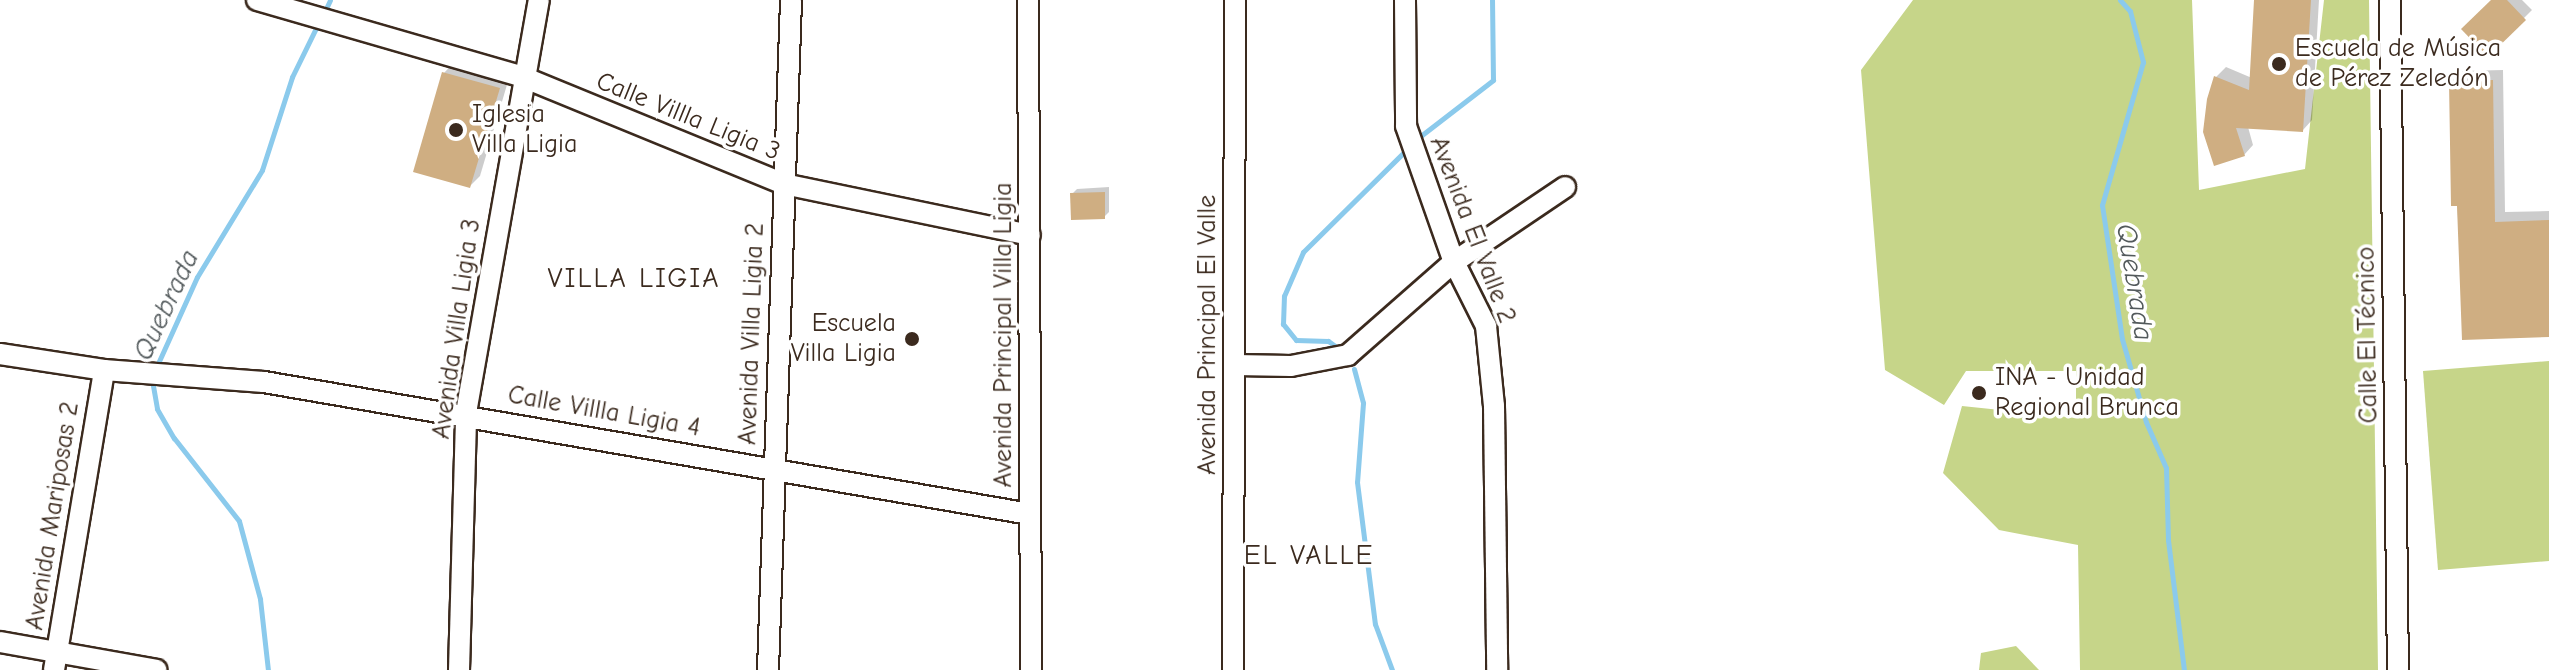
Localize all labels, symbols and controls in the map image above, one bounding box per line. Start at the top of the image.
place label: Escuela de Música de Pérez Zeledón [2295,33,2501,94]
marker: Escuela de Música de Pérez Zeledón [2270,55,2288,73]
street label: Calle Villla Ligia 3 [592,66,784,168]
place label: Iglesia Villa Ligia [472,99,577,160]
marker: Iglesia Villa Ligia [447,121,465,139]
street label: Avenida El Valle 2 [1422,132,1522,328]
street label: Avenida Principal Villa Ligia [988,182,1020,488]
street label: Avenida Principal El Valle [1192,195,1224,475]
street label: Avenida Villa Ligia 3 [426,217,488,441]
water label: Quebrada [2109,221,2161,343]
street label: Avenida Villa Ligia 2 [733,222,771,446]
water label: Quebrada [126,245,206,365]
street label: Calle El Técnico [2351,246,2385,424]
district label: VILLA LIGIA [547,261,721,295]
place label: Escuela Villa Ligia [791,308,896,370]
marker: Escuela Villa Ligia [903,330,921,348]
place label: INA - Unidad Regional Brunca [1995,362,2179,424]
street label: Calle Villla Ligia 4 [505,380,703,444]
marker: INA - Unidad Regional Brunca [1970,384,1988,402]
street label: Avenida Mariposas 2 [20,400,86,632]
district label: EL VALLE [1244,538,1374,572]

